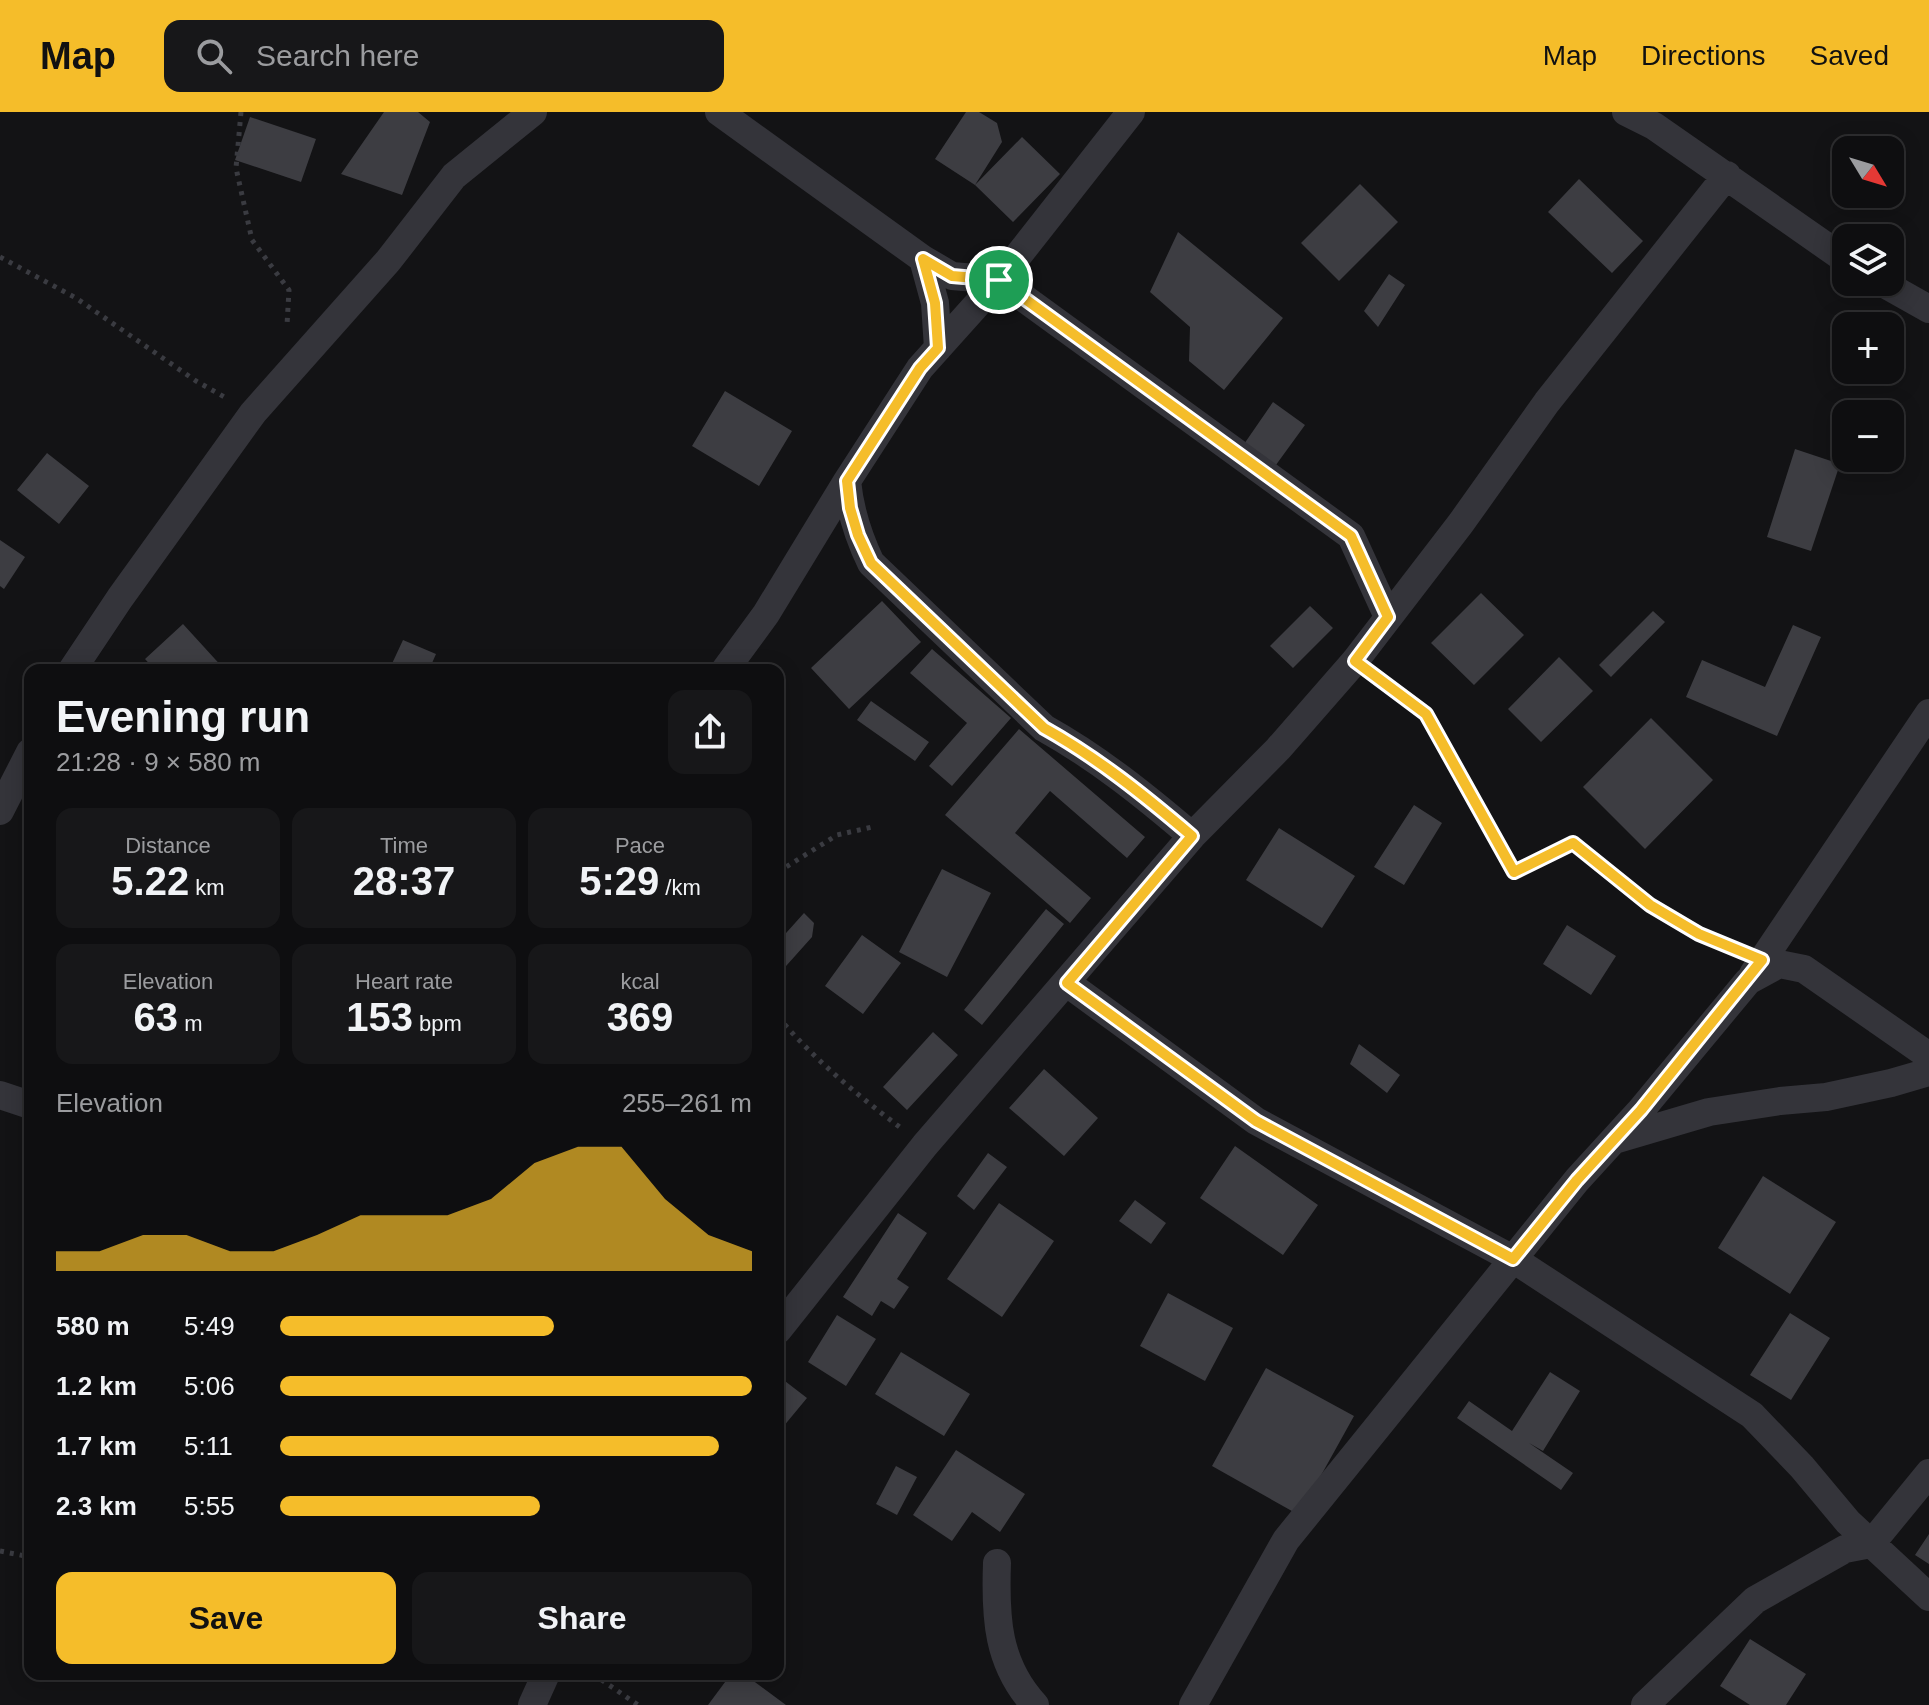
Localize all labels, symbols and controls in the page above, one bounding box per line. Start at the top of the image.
search box [164,20,724,92]
icon: search [192,34,236,78]
text: Map [40,35,116,77]
text: Search here [256,39,419,72]
text: Map [1543,40,1597,71]
text: Directions [1641,40,1766,71]
text: Saved [1810,40,1889,71]
north arrow [1832,136,1904,208]
map controls [1832,136,1904,472]
button: layers [1832,224,1904,296]
pin [965,246,1033,314]
icon: arrive [977,258,1021,302]
button: + [1832,312,1904,384]
button: − [1832,400,1904,472]
button: share [668,690,752,774]
text: Evening run [56,692,310,741]
text: 21:28 · 9 × 580 m [56,747,261,777]
text: Distance [125,833,211,858]
text: Time [380,833,428,858]
text: Pace [615,833,665,858]
text: 5.22 [111,859,189,903]
text: 28:37 [353,859,455,903]
text: 5:29 [579,859,659,903]
text: km [189,875,225,900]
text: /km [659,875,701,900]
text: Elevation [123,969,213,994]
text: Heart rate [355,969,453,994]
text: kcal [620,969,660,994]
text: 63 [134,995,178,1039]
text: 153 [346,995,413,1039]
text: 369 [607,995,673,1039]
text: m [178,1011,202,1036]
text: bpm [413,1011,462,1036]
text: Elevation [56,1088,163,1118]
text: 255–261 m [622,1088,752,1118]
text: 580 m [56,1311,130,1341]
text: 5:49 [184,1311,235,1341]
text: 1.2 km [56,1371,137,1401]
text: 5:06 [184,1371,235,1401]
text: 1.7 km [56,1431,137,1461]
text: 5:11 [184,1431,233,1461]
text: 2.3 km [56,1491,137,1521]
text: 5:55 [184,1491,235,1521]
button: Save [56,1572,396,1664]
button: Share [412,1572,752,1664]

